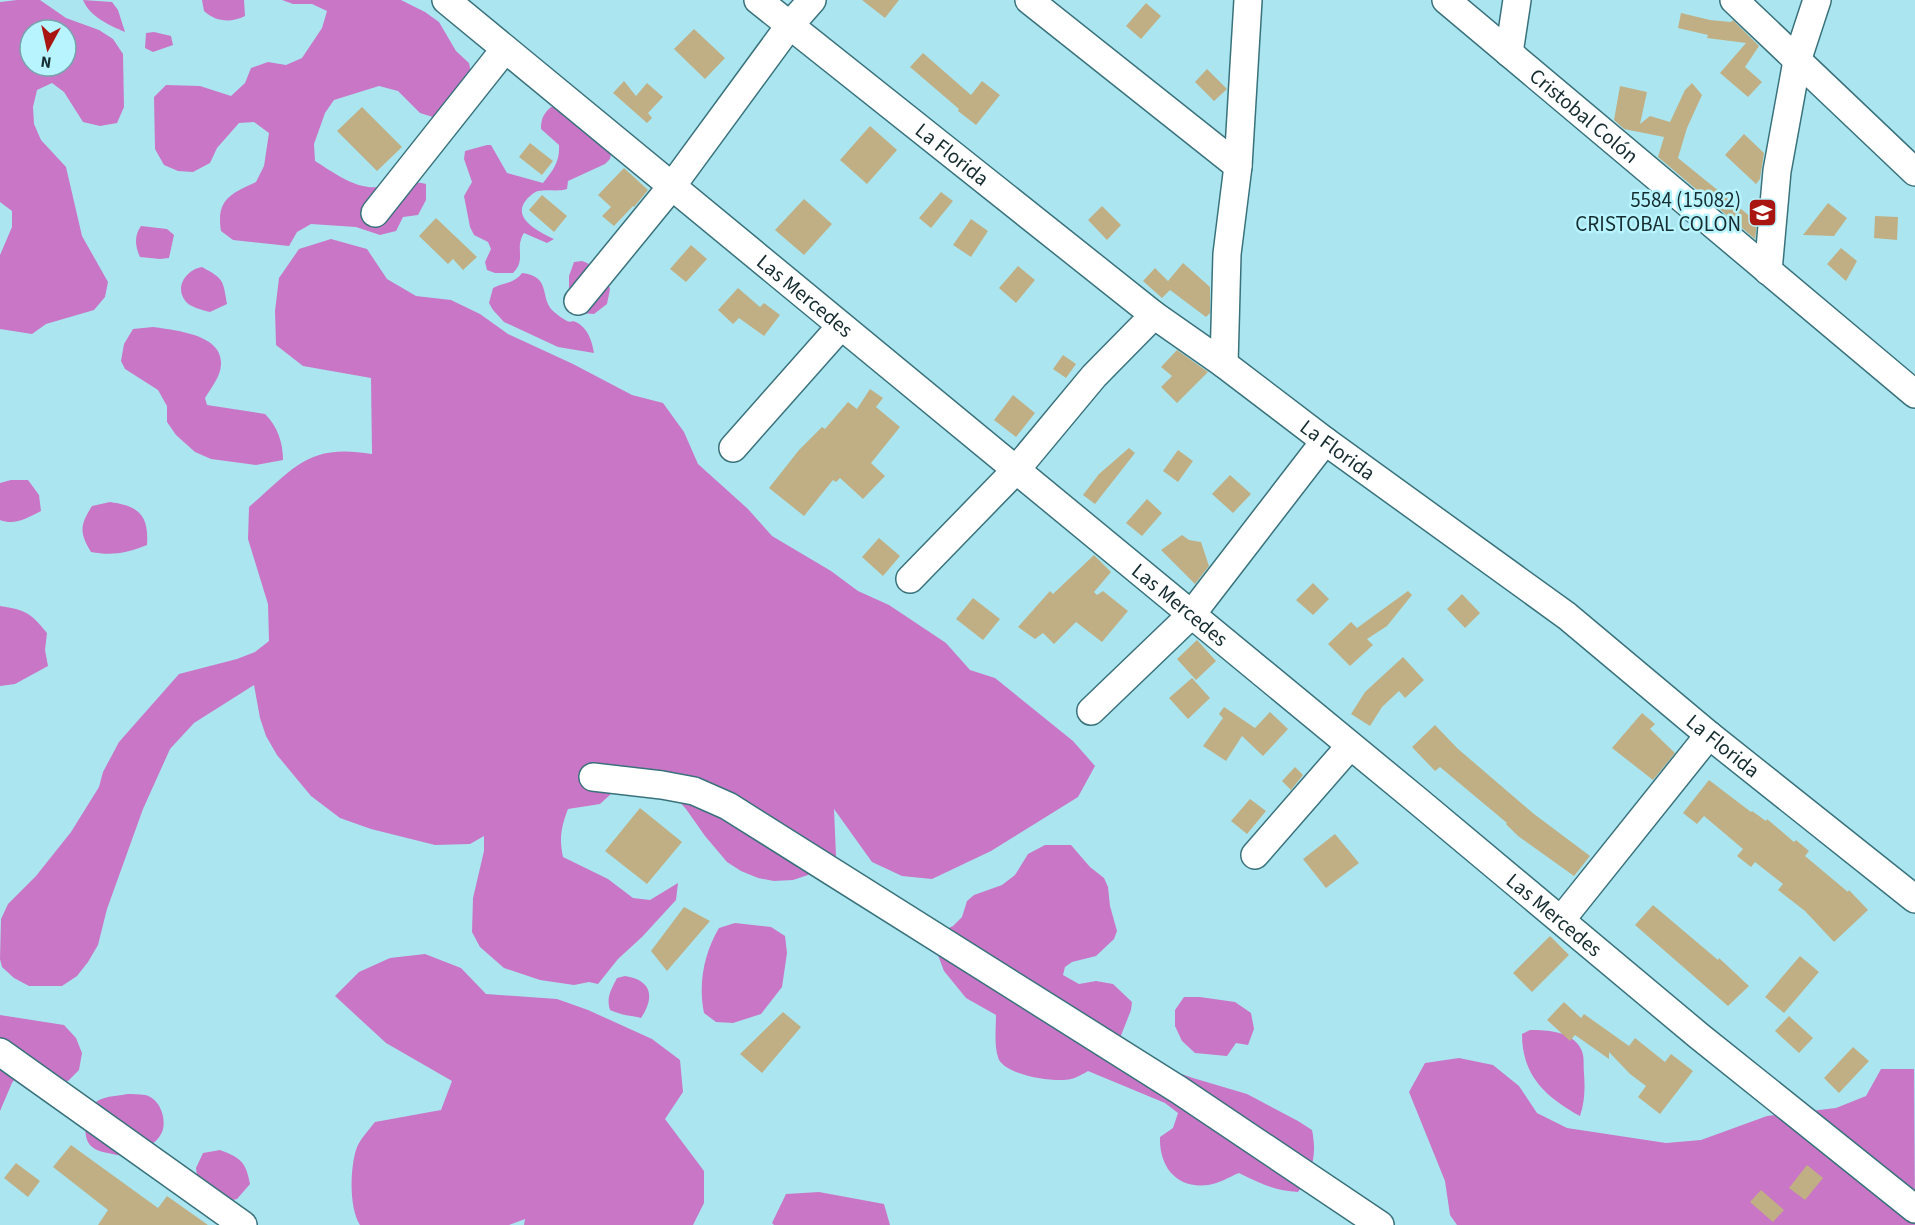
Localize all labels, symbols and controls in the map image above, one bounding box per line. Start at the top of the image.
north arrow [18,18,78,78]
text: N [39,50,53,73]
street label: Cristobal Colón [1523,61,1645,170]
street label: La Florida [909,116,995,193]
place label: 5584 (15082) CRISTOBAL COLON [1575,185,1741,239]
school or university icon: 5584 (15082) CRISTOBAL COLON [1746,196,1778,228]
street label: Las Mercedes [750,247,860,345]
street label: La Florida [1294,412,1382,488]
street label: Las Mercedes [1125,556,1235,654]
street label: La Florida [1680,707,1766,785]
street label: Las Mercedes [1500,866,1609,964]

